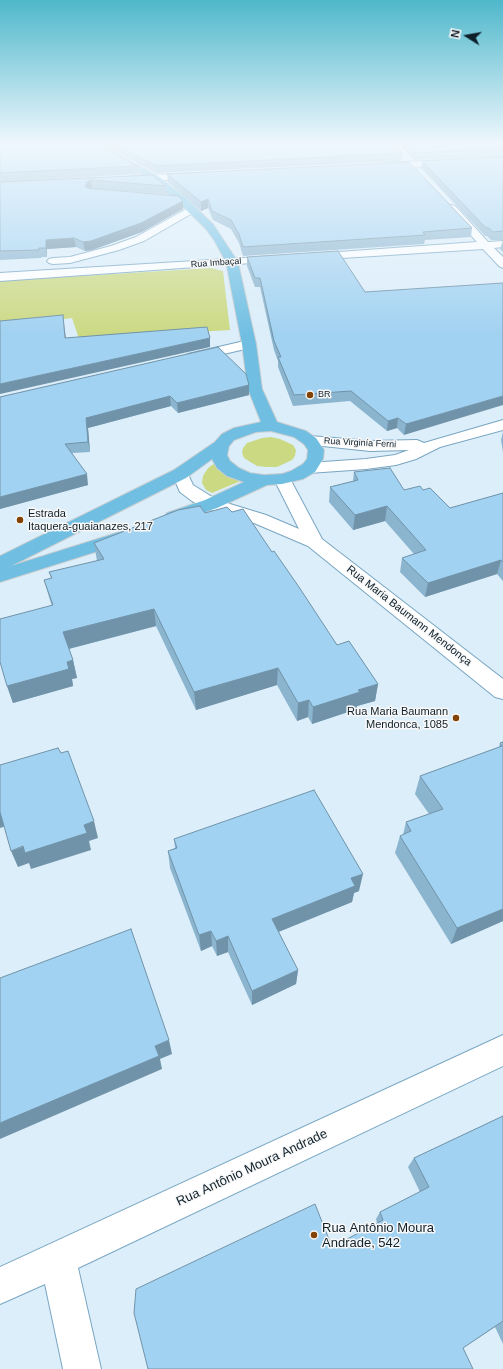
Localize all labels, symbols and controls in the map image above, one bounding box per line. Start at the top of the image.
north arrow [447,16,487,56]
text: N [449,29,462,39]
street label: Rua Imbaçal [190,256,242,270]
marker: BR [305,390,315,400]
place label: BR [318,390,331,400]
street label: Rua Virginía Ferni [324,436,396,450]
place label: Estrada Itaquera-guaianazes, 217 [28,507,153,533]
marker: Estrada Itaquera-guaianazes, 217 [15,515,25,525]
street label: Rua Maria Baumann Mendonça [344,563,474,669]
place label: Rua Maria Baumann Mendonca, 1085 [347,705,448,731]
marker: Rua Maria Baumann Mendonca, 1085 [451,713,461,723]
street label: Rua Antônio Moura Andrade [174,1126,330,1210]
place label: Rua Antônio Moura Andrade, 542 [322,1220,434,1251]
marker: Rua Antônio Moura Andrade, 542 [309,1230,319,1240]

